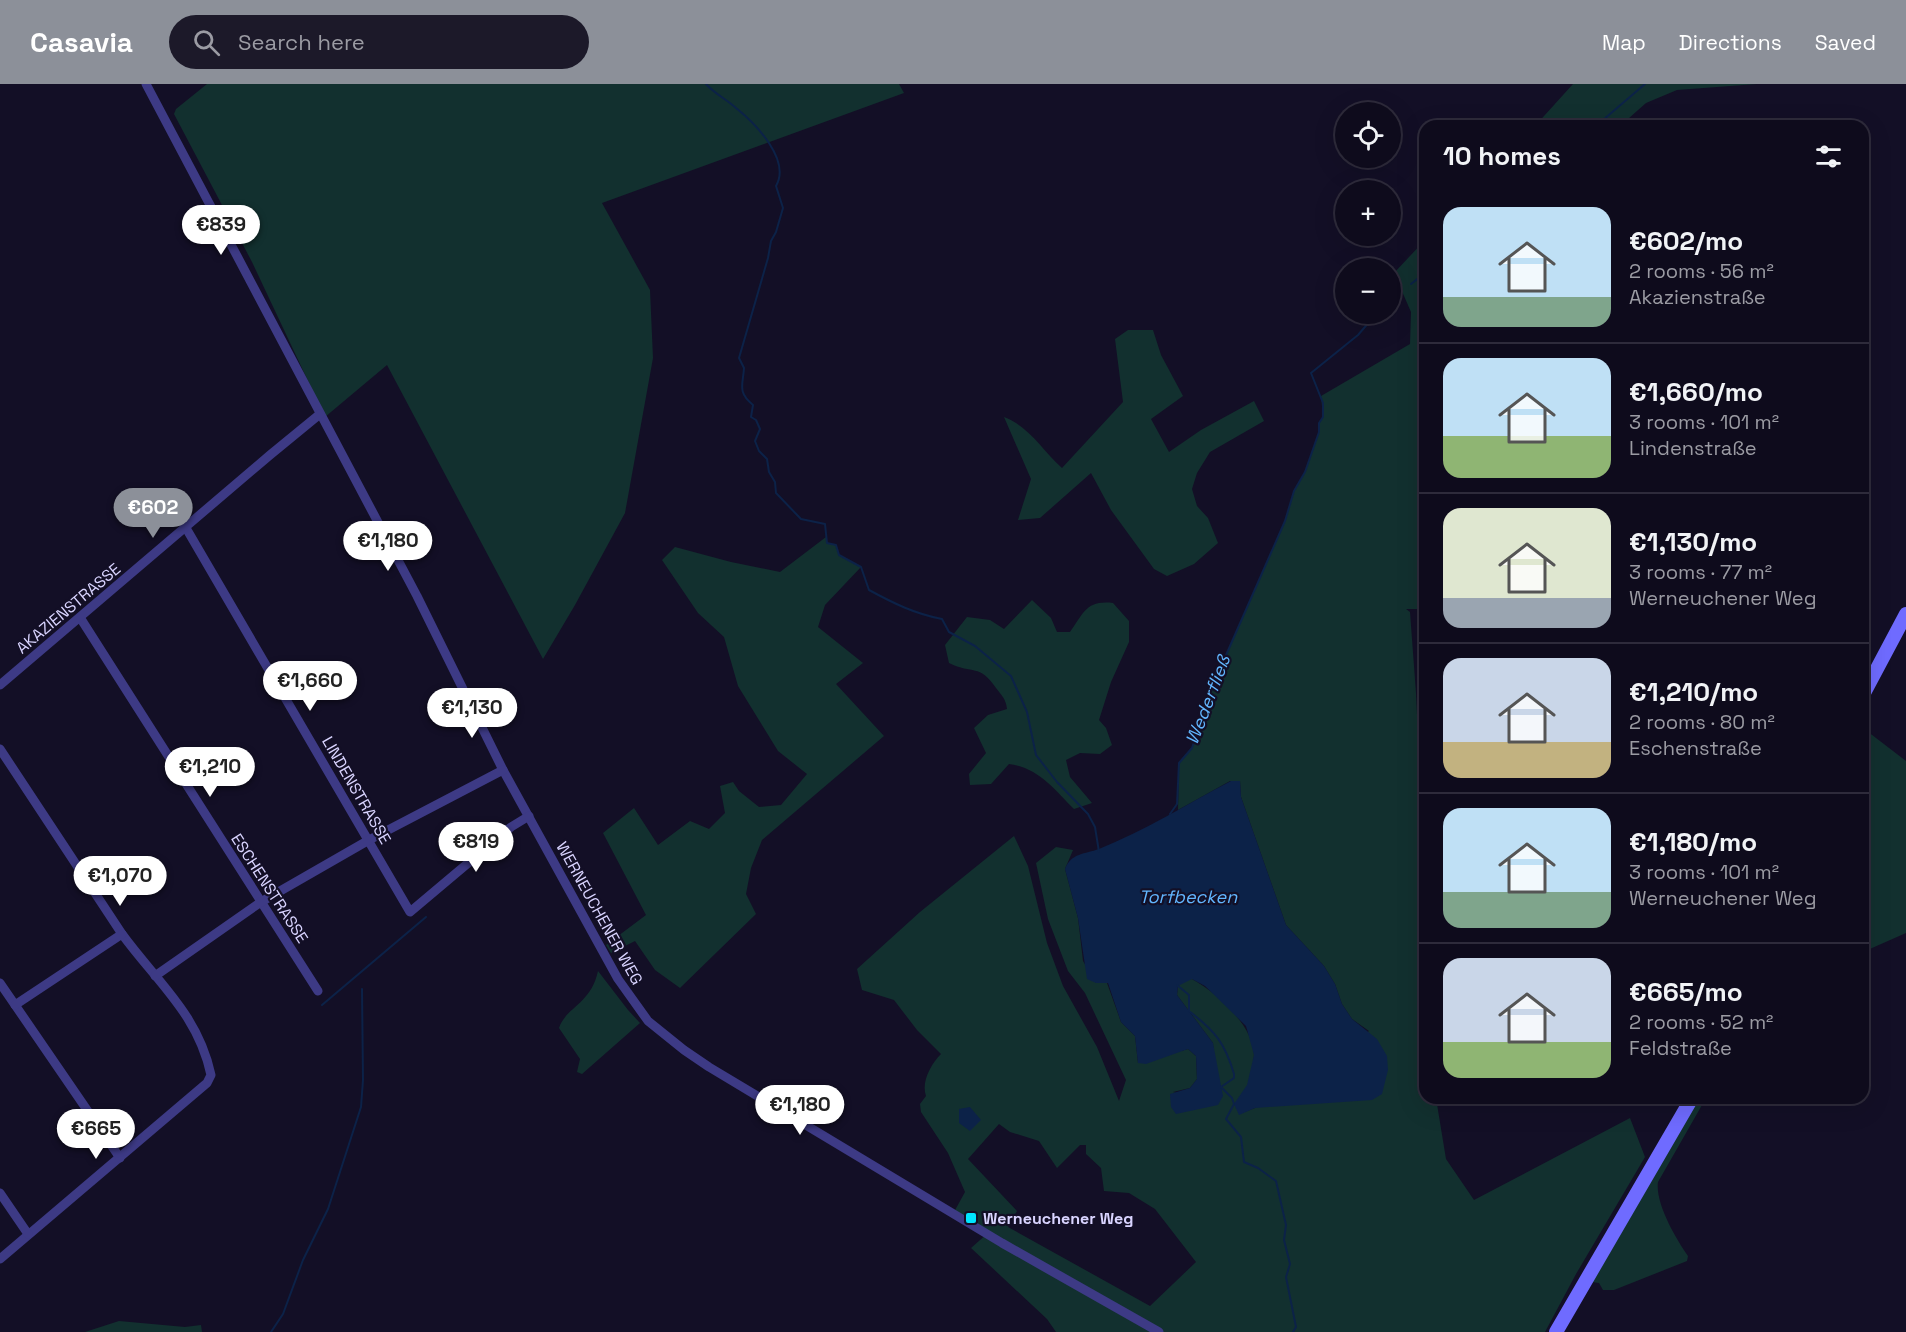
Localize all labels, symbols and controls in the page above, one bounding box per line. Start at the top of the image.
search box [169,15,589,69]
text: Casavia [30,24,133,60]
icon: search [190,26,223,59]
text: Search here [238,28,365,56]
text: Map [1602,29,1646,56]
text: Directions [1679,29,1782,56]
text: Saved [1815,29,1876,56]
map controls [1335,102,1401,324]
button: locate [1335,102,1401,168]
text: 10 homes [1443,139,1561,173]
icon: filters [1812,140,1845,173]
button: + [1335,180,1401,246]
pin: €839 [185,205,257,256]
text: €839 [196,211,246,237]
text: €602/mo [1629,224,1743,258]
icon: home [1491,231,1563,303]
button: − [1335,258,1401,324]
text: 2 rooms · 56 m² [1629,258,1774,284]
text: Akazienstraße [1629,284,1766,310]
text: €1,660/mo [1629,375,1763,409]
icon: home [1491,382,1563,454]
text: 3 rooms · 101 m² [1629,409,1779,435]
text: Lindenstraße [1629,435,1757,461]
pin: €602 [117,488,189,539]
text: €602 [128,494,178,520]
pin: €1,180 [339,521,437,572]
text: €1,130/mo [1629,525,1757,559]
text: €1,180 [357,527,419,553]
icon: home [1491,532,1563,604]
street label: AKAZIENSTRASSE [12,558,125,658]
text: 3 rooms · 77 m² [1629,559,1772,585]
text: Werneuchener Weg [1629,585,1817,611]
water label: Wederfließ [1180,650,1236,748]
pin: €1,660 [261,661,359,712]
text: €1,660 [277,667,343,693]
text: €1,210/mo [1629,675,1758,709]
icon: home [1491,682,1563,754]
pin: €1,130 [423,688,521,739]
text: €1,130 [441,694,503,720]
text: 2 rooms · 80 m² [1629,709,1775,735]
street label: LINDENSTRASSE [317,733,396,848]
text: Eschenstraße [1629,735,1762,761]
pin: €1,210 [161,747,259,798]
text: €1,210 [179,753,241,779]
pin: €819 [440,822,512,873]
text: €1,180/mo [1629,825,1757,859]
text: €819 [453,828,499,854]
street label: ESCHENSTRASSE [226,829,313,947]
icon: home [1491,832,1563,904]
street label: WERNEUCHENER WEG [551,838,648,989]
pin: €1,070 [71,856,169,907]
text: 3 rooms · 101 m² [1629,859,1779,885]
text: €1,070 [88,862,152,888]
water label: Torfbecken [1139,885,1238,908]
text: Werneuchener Weg [1629,885,1817,911]
text: €665/mo [1629,975,1743,1009]
icon: home [1491,982,1563,1054]
text: 2 rooms · 52 m² [1629,1009,1773,1035]
text: Feldstraße [1629,1035,1732,1061]
pin: €1,180 [751,1085,849,1136]
text: €1,180 [769,1091,831,1117]
pin: €665 [60,1109,132,1160]
text: €665 [71,1115,121,1141]
place label: Werneuchener Weg [983,1208,1133,1229]
marker: Werneuchener Weg [964,1211,978,1225]

